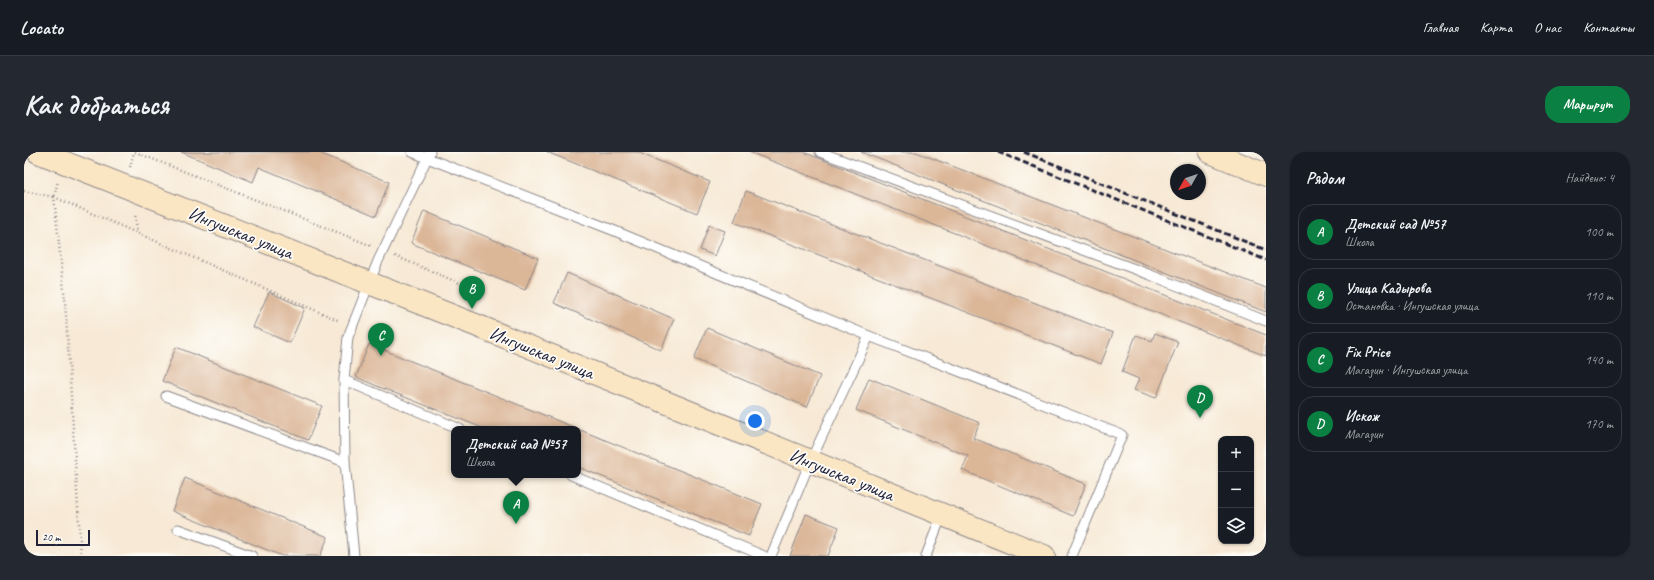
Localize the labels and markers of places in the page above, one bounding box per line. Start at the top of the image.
pin: B [459,276,485,309]
pin: C [368,323,394,356]
pin: D [1187,385,1213,418]
pin: A [503,491,529,524]

